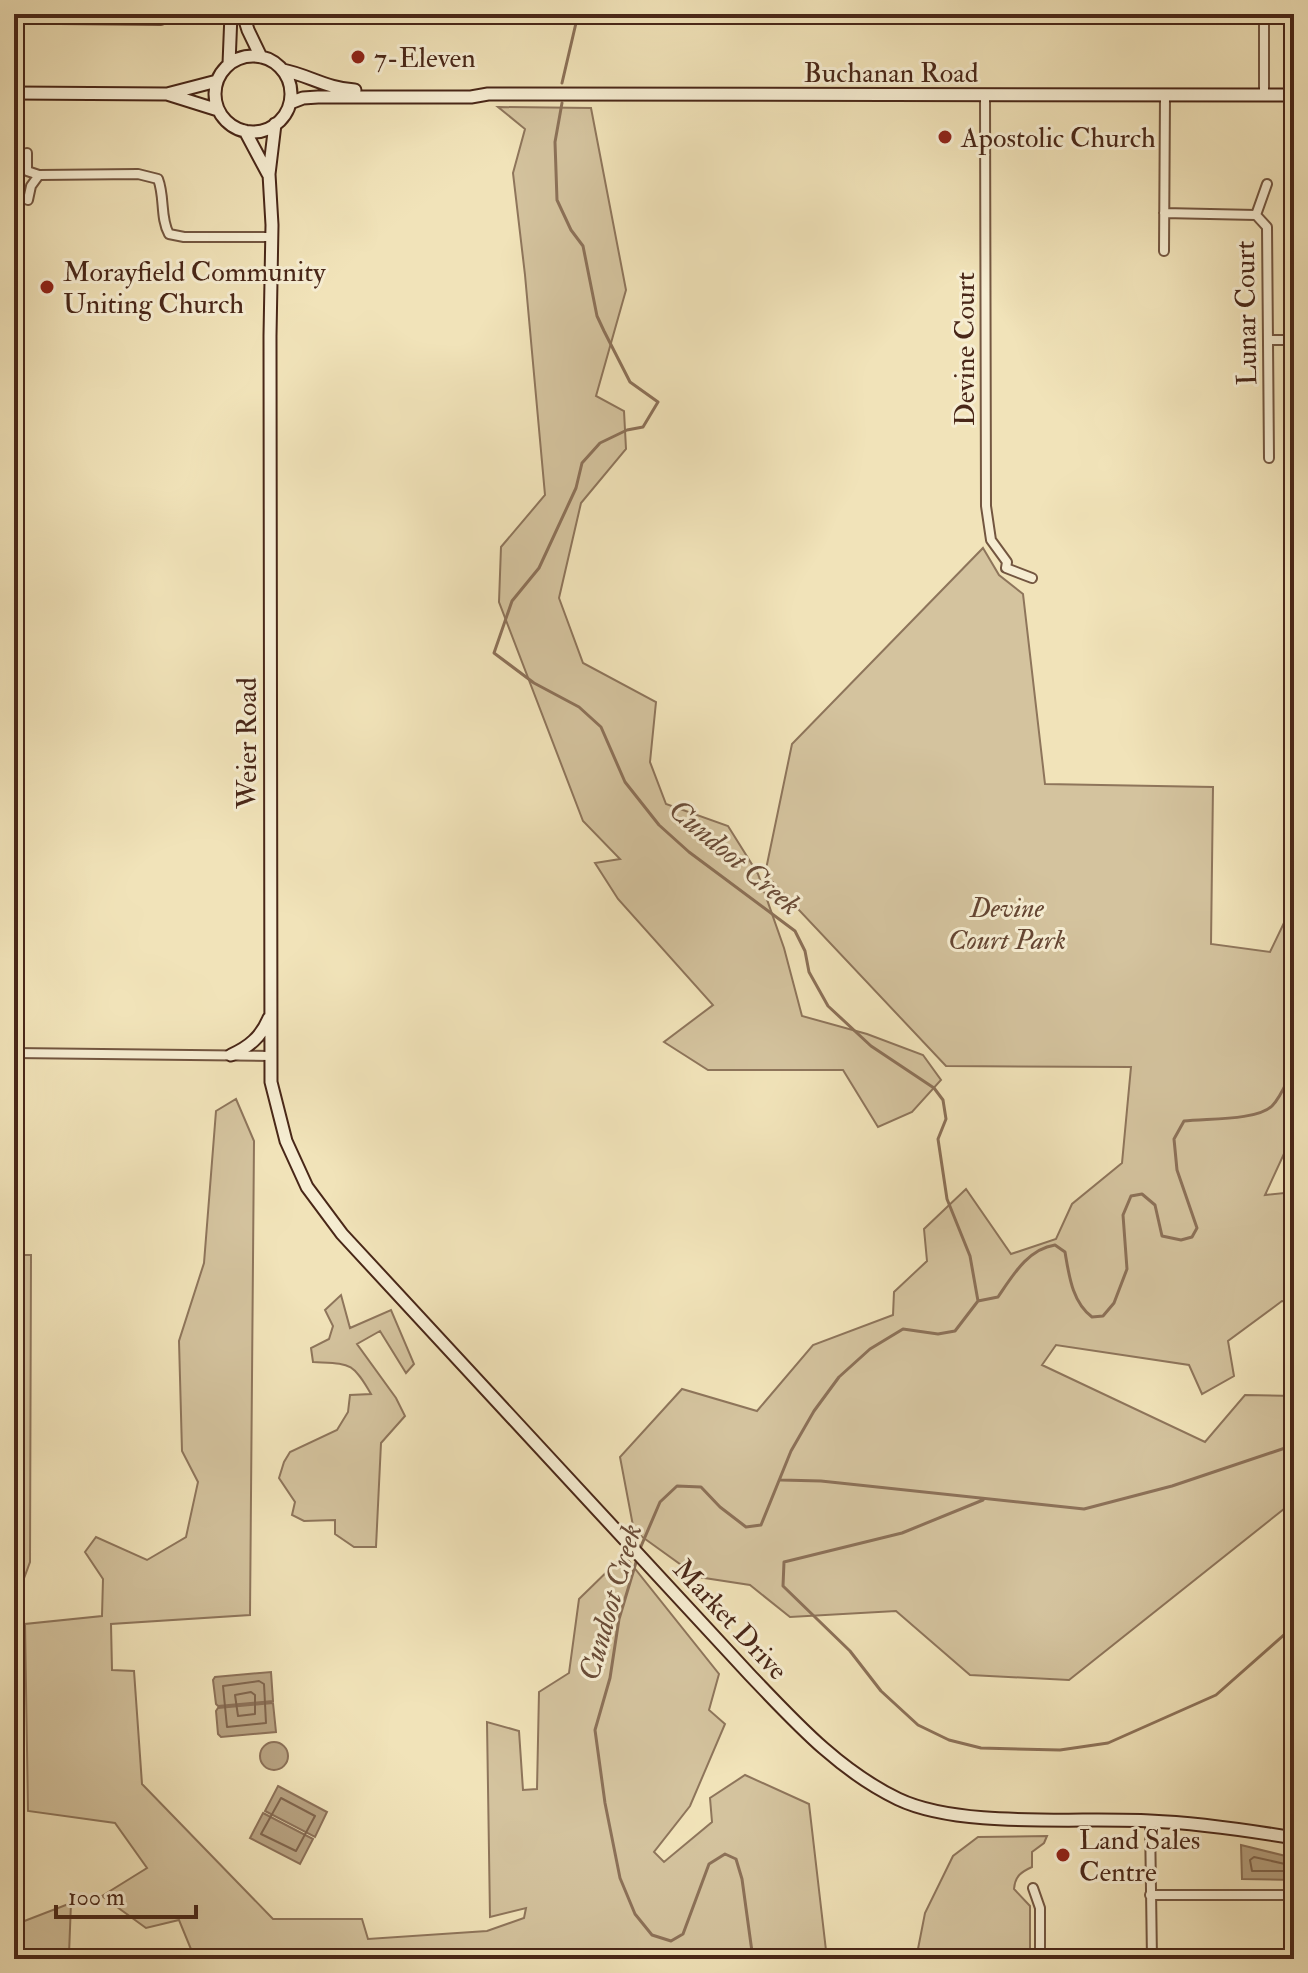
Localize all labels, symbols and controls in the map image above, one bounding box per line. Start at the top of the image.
place label: 7-Eleven [374,41,476,76]
marker: 7-Eleven [349,48,367,66]
street label: Buchanan Road [803,56,979,91]
place label: Apostolic Church [960,121,1156,156]
marker: Apostolic Church [936,128,954,146]
street label: Lunar Court [1228,240,1265,386]
place label: Morayfield Community Uniting Church [63,255,326,322]
street label: Devine Court [948,272,983,426]
marker: Morayfield Community Uniting Church [38,278,56,296]
street label: Weier Road [230,677,265,810]
water label: Cundoot Creek [661,791,808,923]
park label: Devine Court Park [948,891,1066,958]
water label: Cundoot Creek [570,1520,650,1685]
street label: Market Drive [665,1552,795,1688]
place label: Land Sales Centre [1079,1823,1200,1890]
marker: Land Sales Centre [1054,1846,1072,1864]
scale bar [56,1869,196,1919]
text: 100 m [68,1882,125,1913]

